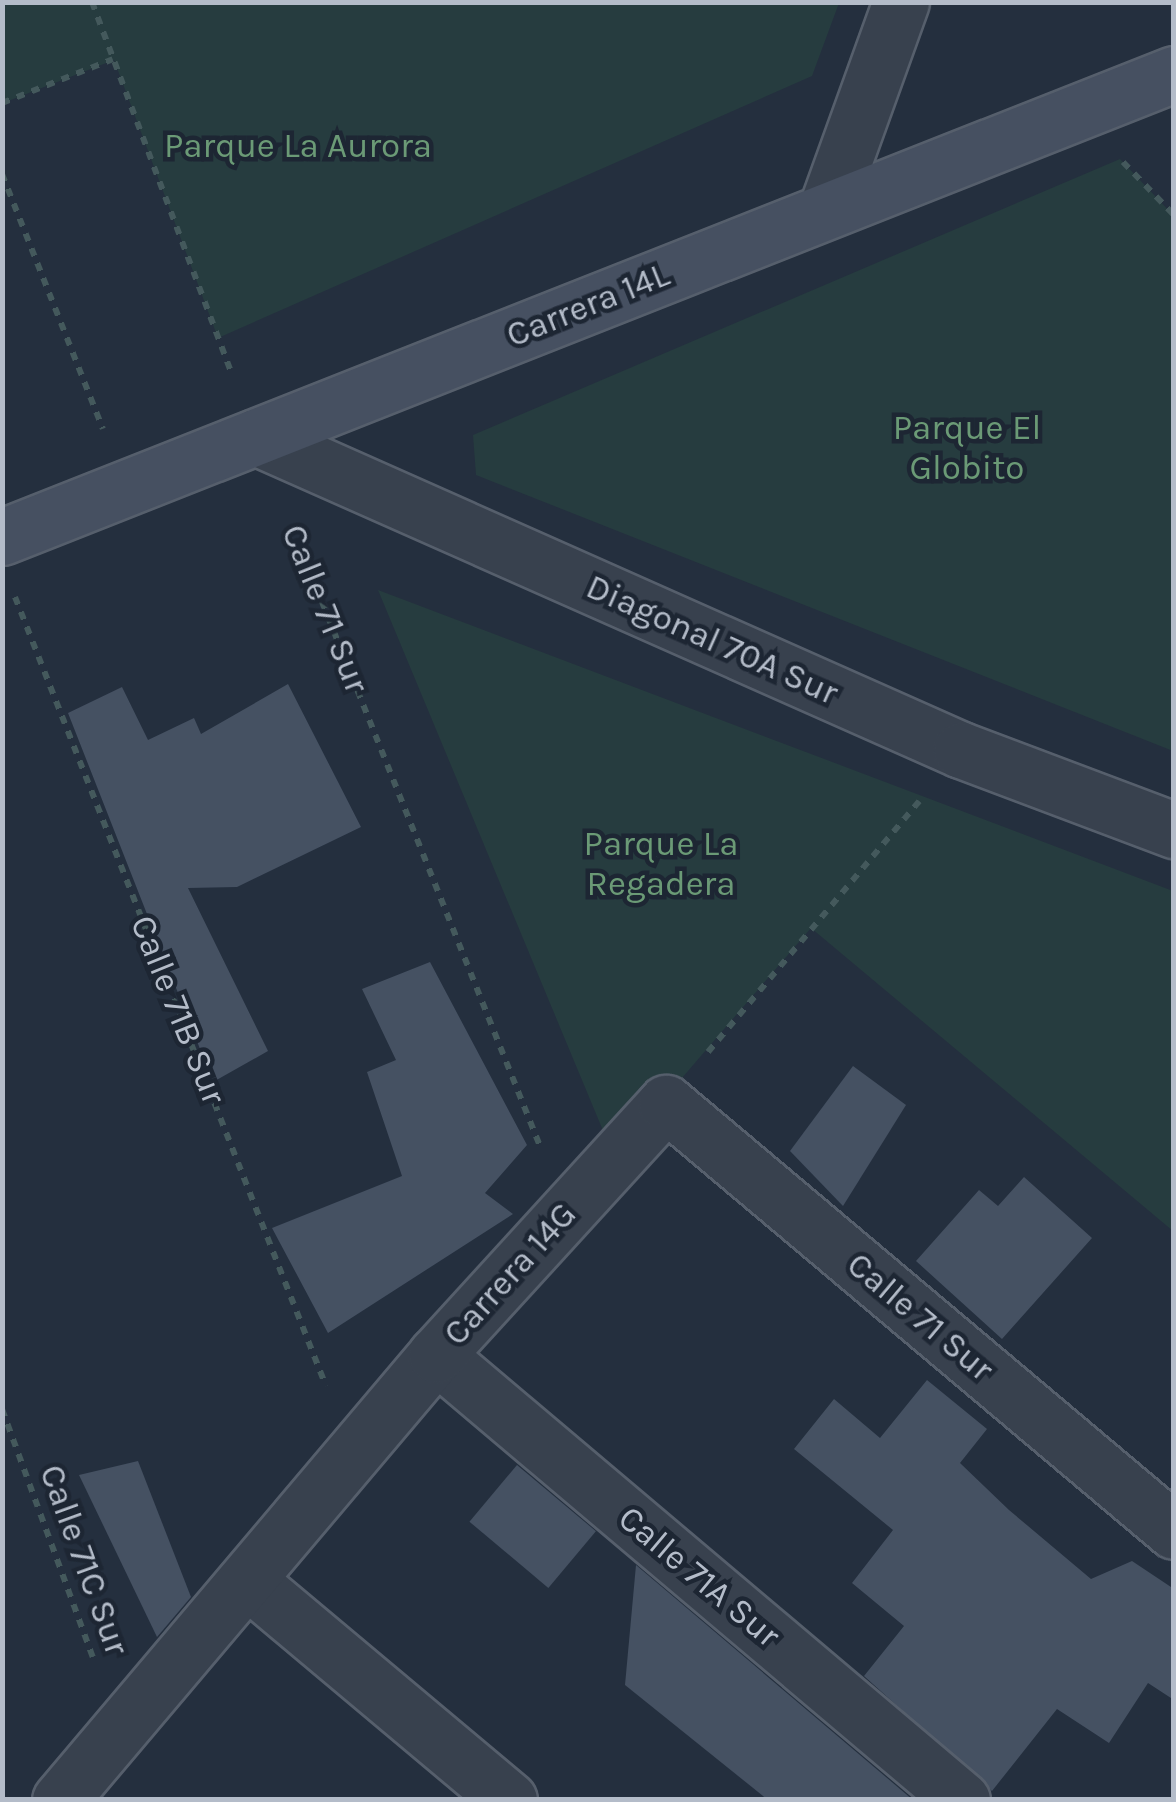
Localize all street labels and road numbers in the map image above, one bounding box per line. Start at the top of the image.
street label: Carrera 14L [501,253,675,357]
street label: Calle 71 Sur [272,519,378,699]
street label: Diagonal 70A Sur [580,566,844,714]
street label: Calle 71B Sur [121,910,235,1110]
street label: Carrera 14G [435,1194,585,1354]
street label: Calle 71 Sur [838,1244,1002,1390]
street label: Calle 71C Sur [30,1459,138,1661]
street label: Calle 71A Sur [610,1497,788,1657]

